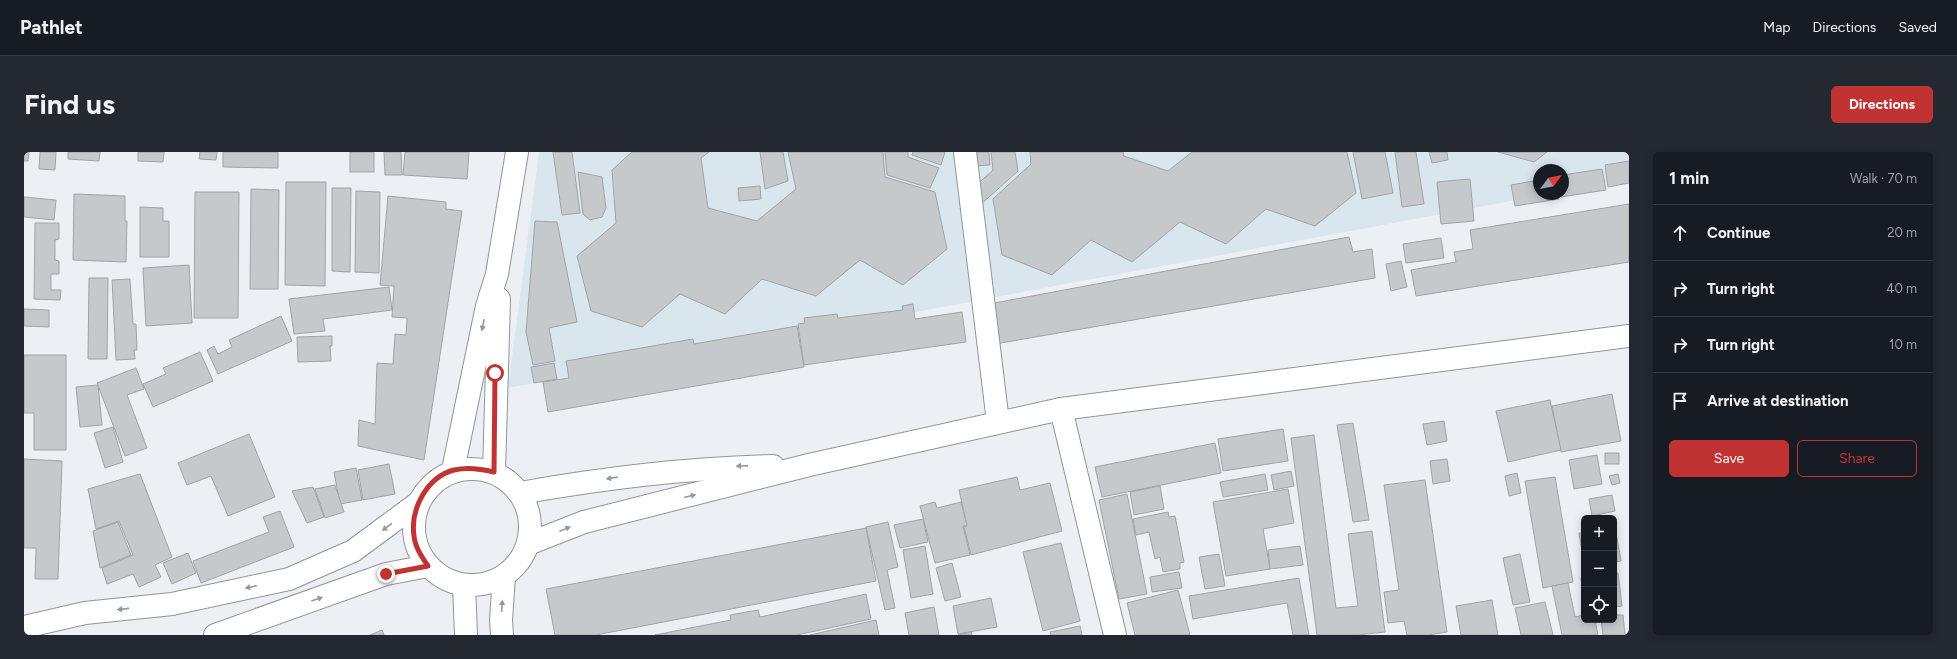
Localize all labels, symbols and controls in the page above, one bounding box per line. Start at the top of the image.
text: Pathlet [20,16,83,39]
text: Map [1763,19,1791,36]
text: Directions [1813,19,1876,36]
text: Saved [1898,19,1937,36]
button: Directions [1831,86,1933,123]
text: Find us [24,87,115,121]
north arrow [1533,164,1569,200]
text: 1 min [1669,168,1709,188]
text: Walk · 70 m [1850,171,1917,186]
icon: ahead [1669,222,1691,244]
text: Continue [1707,224,1770,242]
text: 20 m [1887,225,1917,240]
icon: right [1669,278,1691,300]
text: Turn right [1707,280,1775,298]
text: 40 m [1886,281,1917,296]
one-way arrow [480,319,486,331]
icon: right [1669,334,1691,356]
text: Turn right [1707,336,1775,354]
text: 10 m [1889,337,1917,352]
route start [486,364,504,382]
icon: arrive [1669,390,1691,412]
text: Arrive at destination [1707,392,1848,410]
button: Save [1669,440,1789,477]
button: Share [1797,440,1917,477]
one-way arrow [736,463,748,470]
one-way arrow [606,475,618,481]
one-way arrow [684,493,696,499]
map controls [1581,515,1617,623]
button: + [1581,515,1617,551]
one-way arrow [381,523,392,531]
one-way arrow [559,526,571,532]
button: − [1581,551,1617,587]
route end [377,565,395,583]
one-way arrow [245,584,257,590]
button: locate [1581,587,1617,623]
one-way arrow [312,595,324,601]
one-way arrow [499,600,506,612]
one-way arrow [117,606,129,612]

